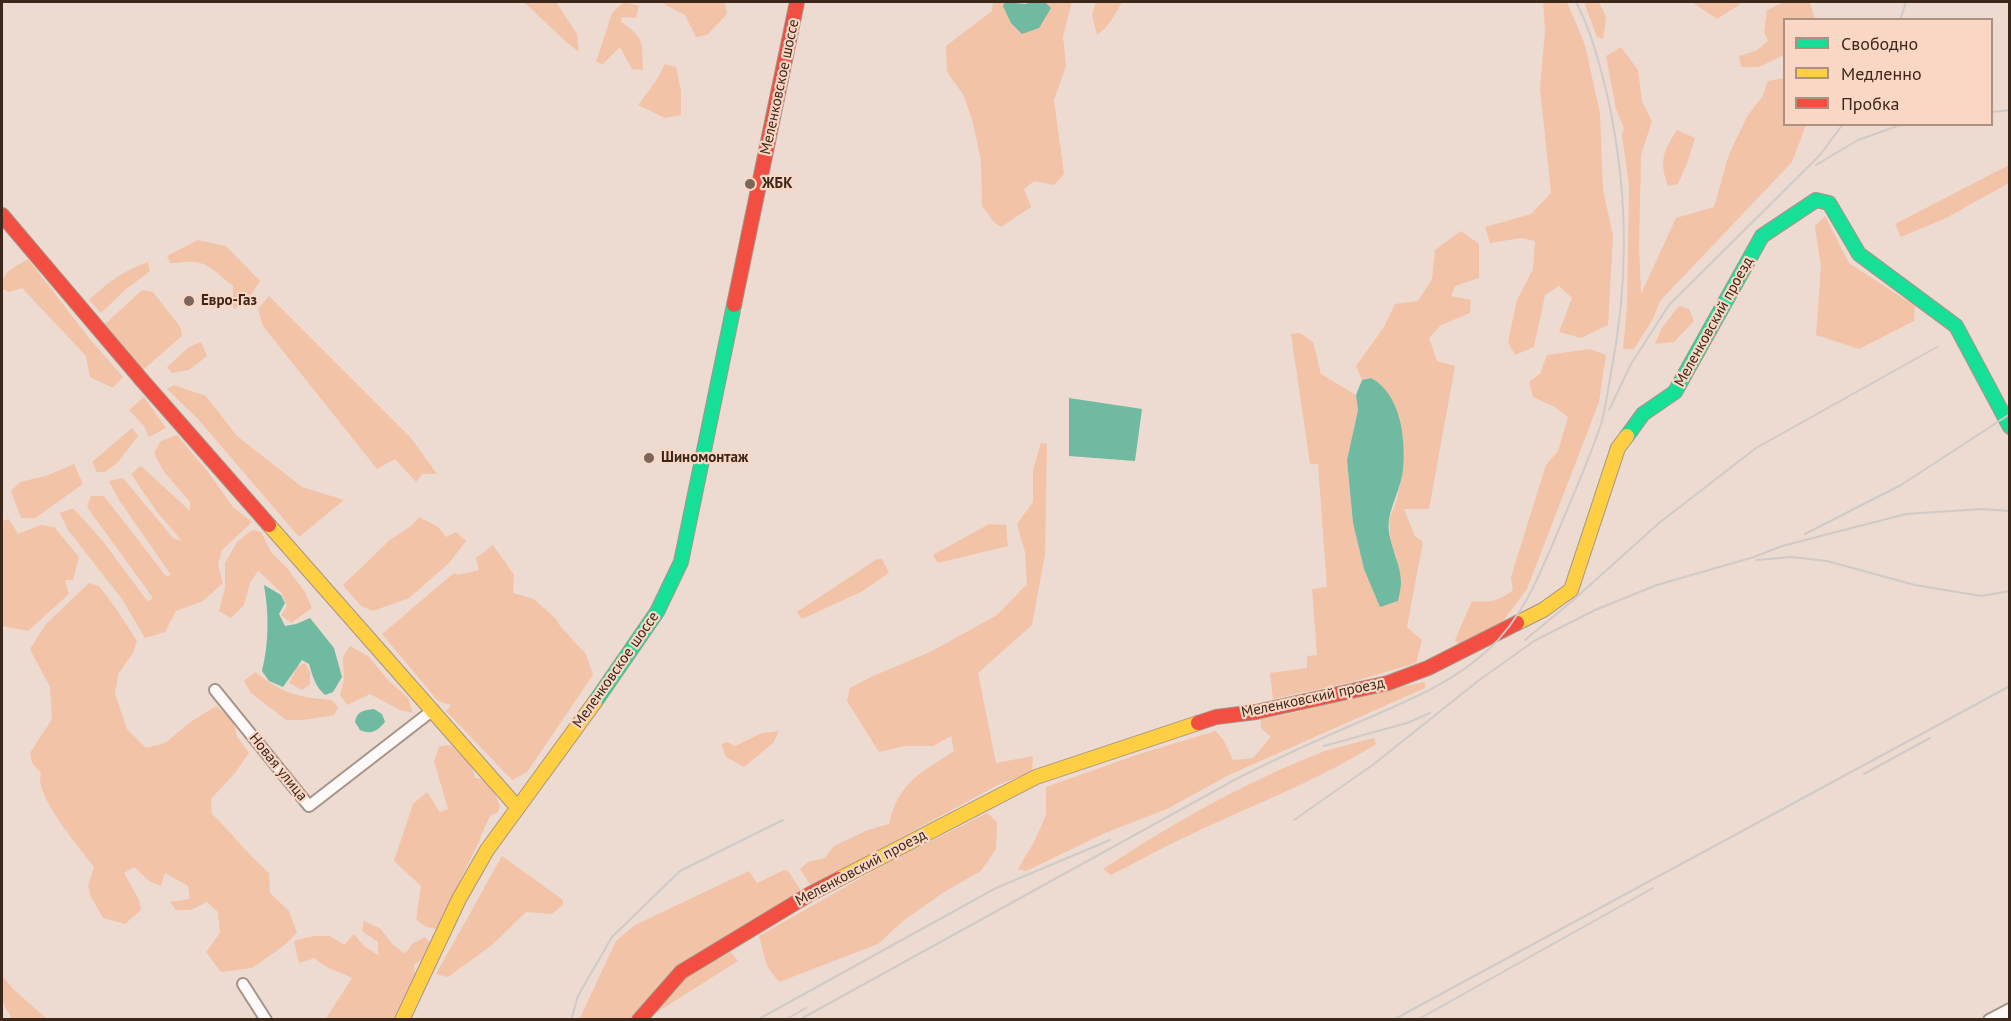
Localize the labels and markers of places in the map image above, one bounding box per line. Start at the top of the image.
place label: ЖБК [762,175,792,193]
marker: ЖБК [743,177,757,191]
place label: Евро-Газ [201,292,257,310]
marker: Евро-Газ [182,294,196,308]
place label: Шиномонтаж [661,449,748,467]
marker: Шиномонтаж [642,451,656,465]

